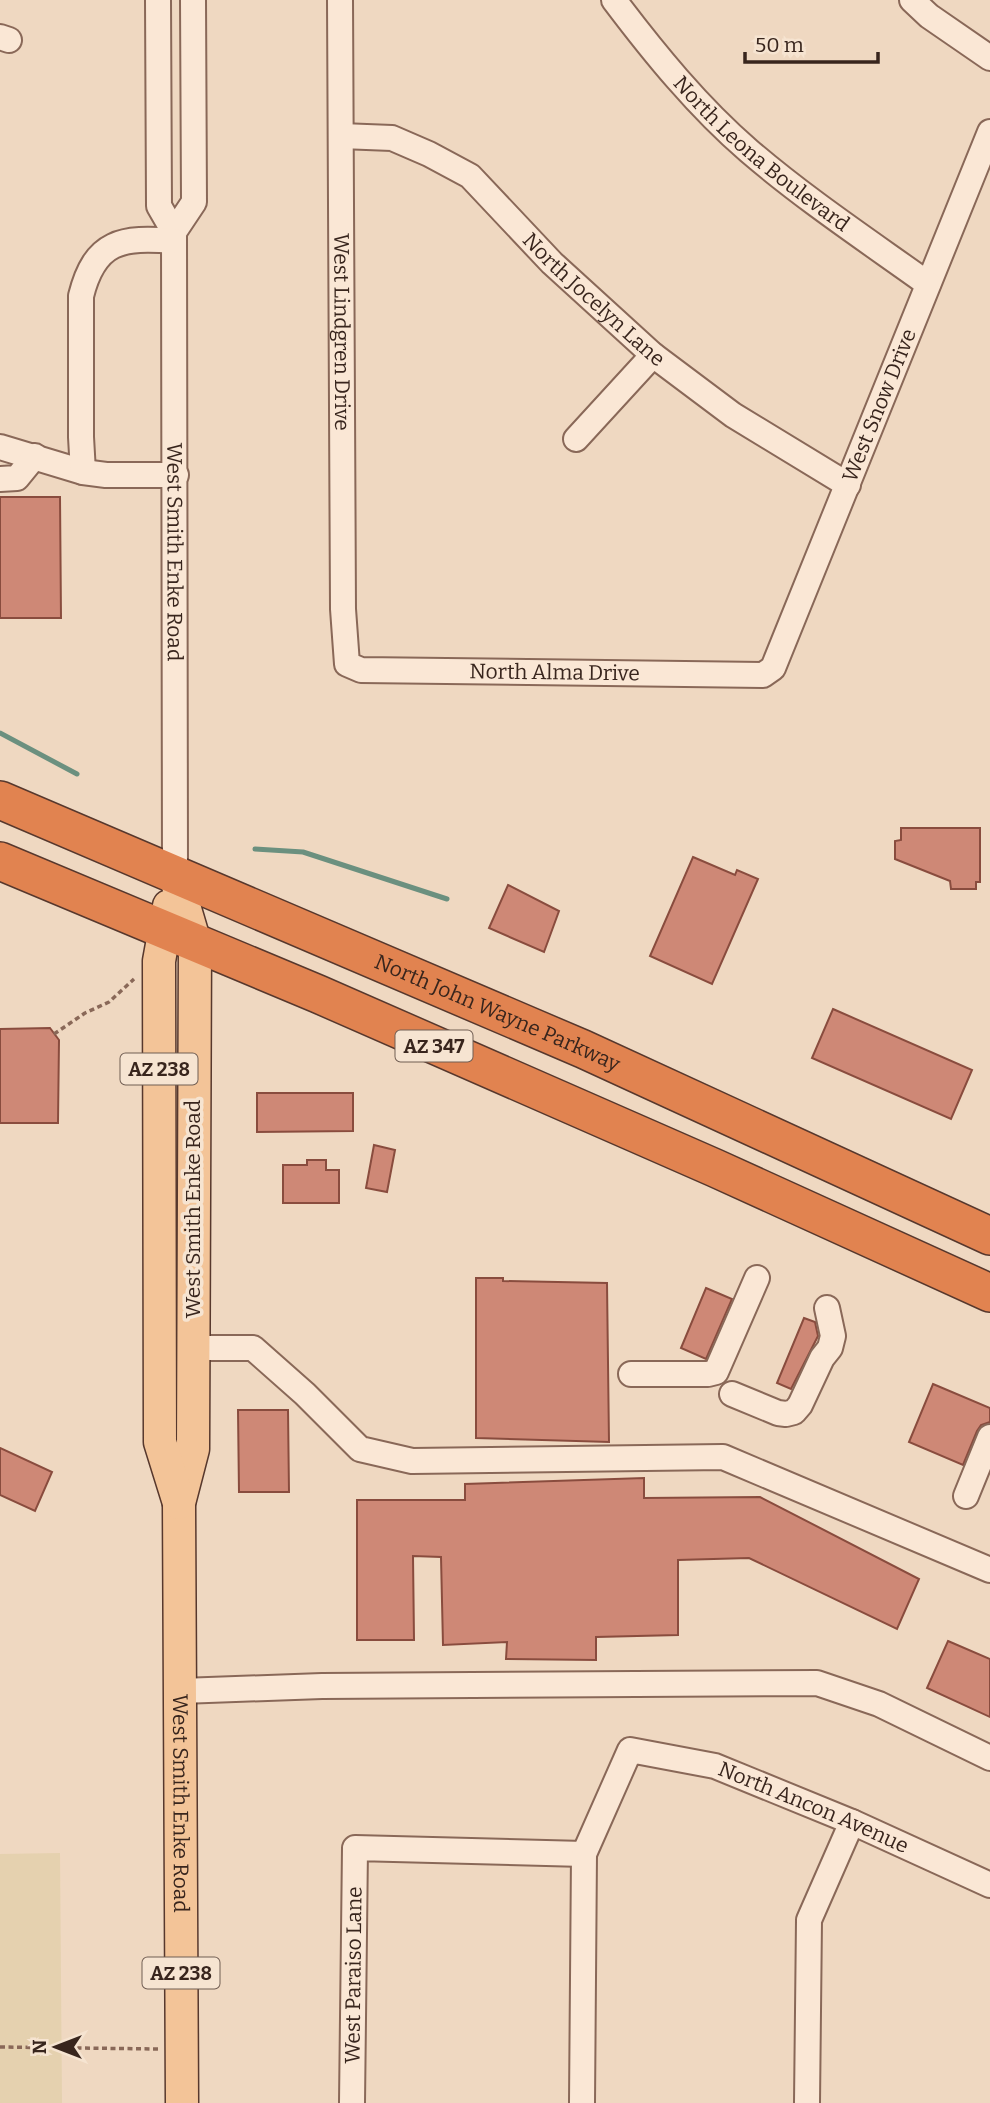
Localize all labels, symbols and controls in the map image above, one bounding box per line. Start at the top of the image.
scale bar [745,21,878,65]
text: 50 m [755,32,804,58]
street label: North Leona Boulevard [668,70,855,237]
street label: North Jocelyn Lane [517,227,670,372]
street label: West Lindgren Drive [328,233,355,431]
street label: West Snow Drive [837,325,922,486]
street label: West Smith Enke Road [161,443,188,661]
street label: North Alma Drive [469,658,640,686]
street label: North John Wayne Parkway [371,949,625,1078]
road number: AZ 347 [396,1030,472,1062]
road number: AZ 238 [120,1054,198,1084]
street label: West Smith Enke Road [180,1100,206,1318]
street label: West Smith Enke Road [167,1694,194,1913]
street label: North Ancon Avenue [715,1756,913,1859]
street label: West Paraiso Lane [339,1886,368,2064]
road number: AZ 238 [142,1957,220,1988]
north arrow [21,2012,91,2082]
text: N [28,2039,51,2054]

